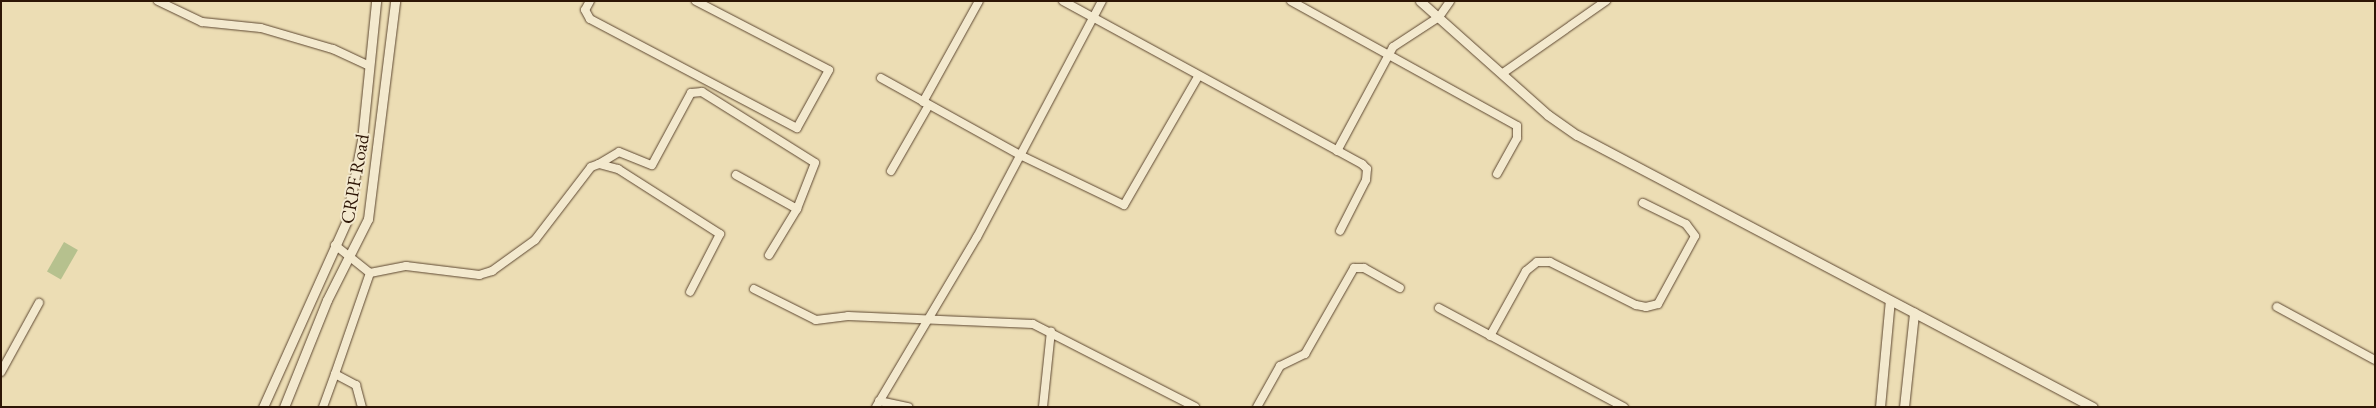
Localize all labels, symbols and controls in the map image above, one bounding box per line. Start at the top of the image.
street label: CRPF Road [336,132,374,226]

